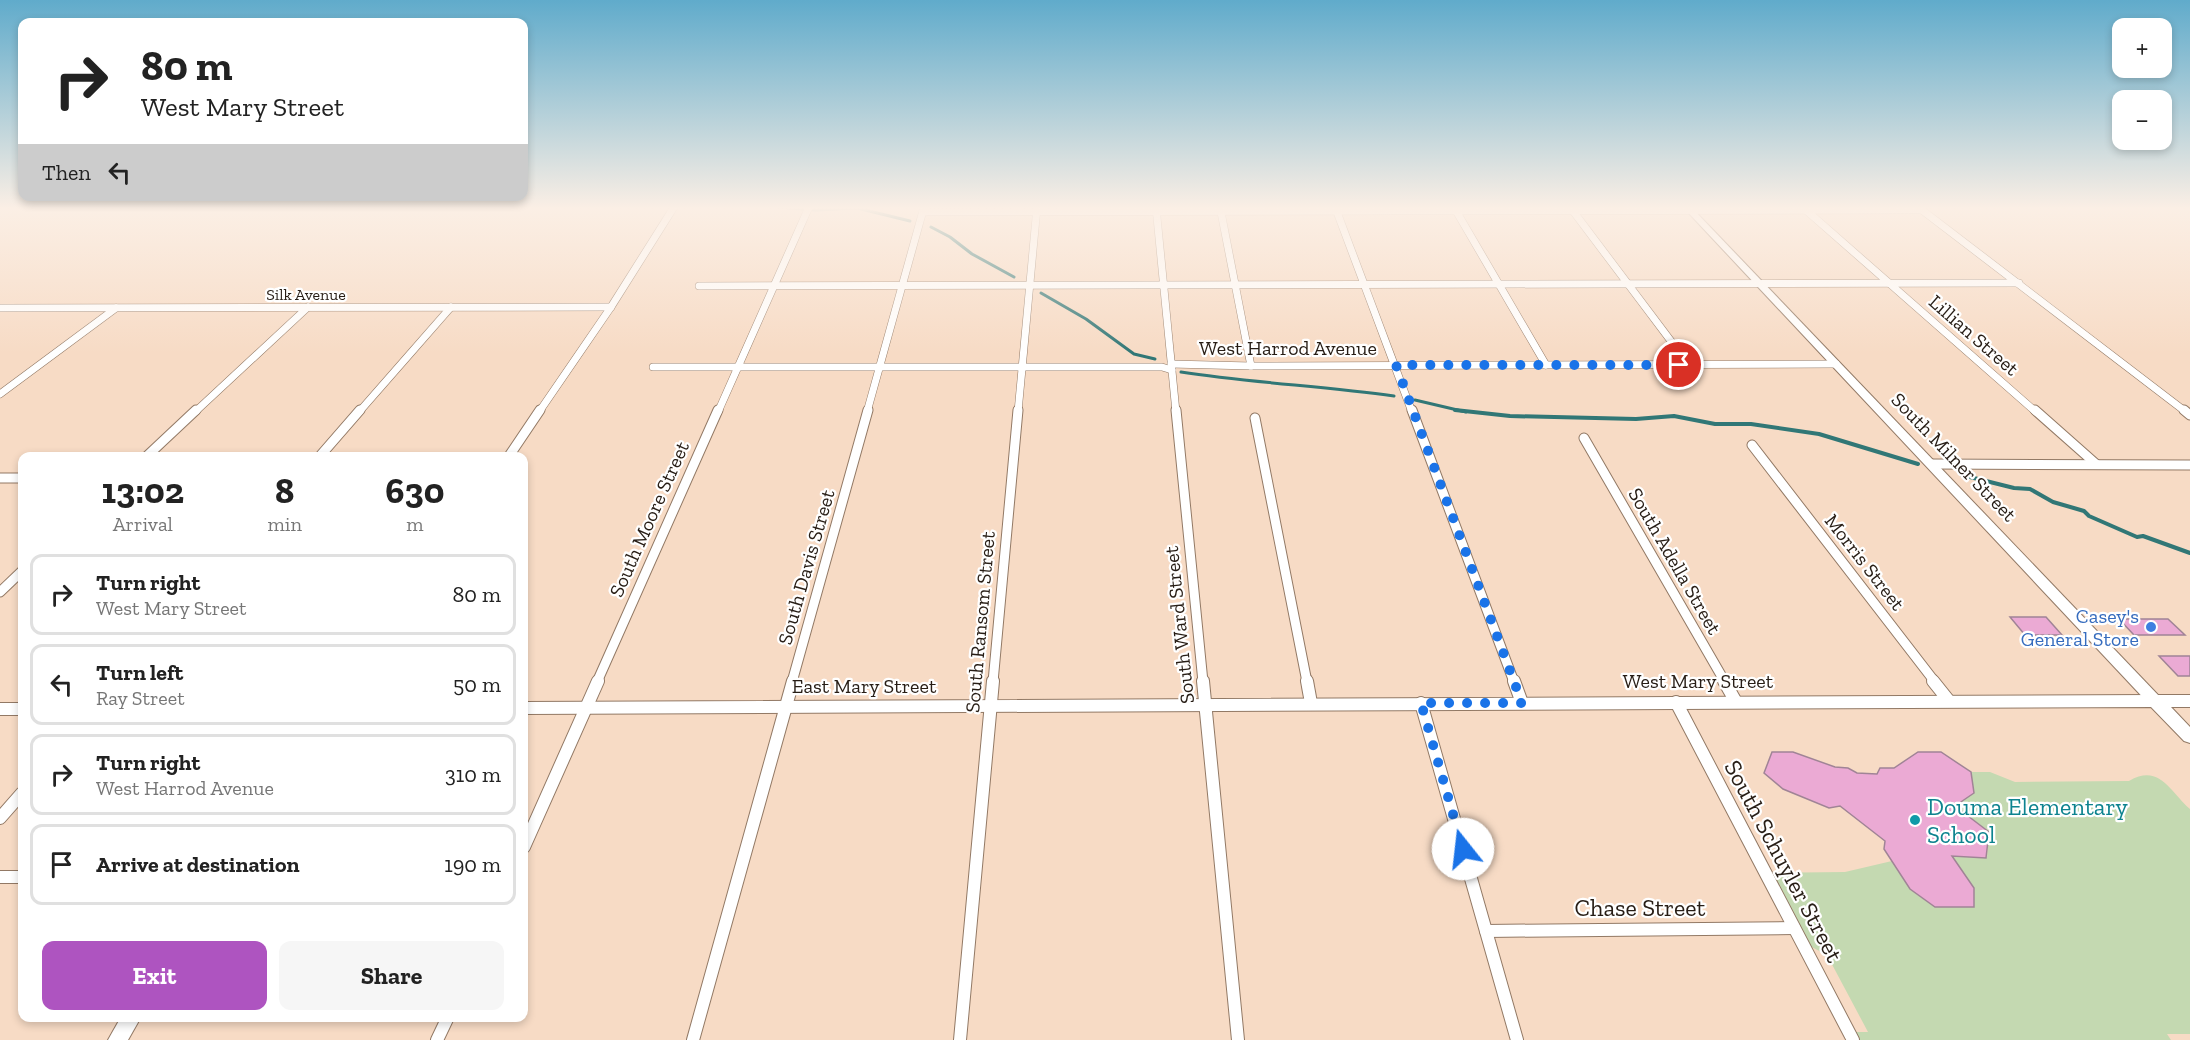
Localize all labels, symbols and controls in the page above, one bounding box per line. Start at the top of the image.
map controls [2112,18,2172,150]
button: + [2112,18,2172,78]
text: 80 m [141,40,232,91]
icon: right [42,42,120,120]
button: − [2112,90,2172,150]
text: West Mary Street [141,91,344,123]
icon: left [103,156,136,189]
text: Then [42,159,91,186]
street label: Silk Avenue [266,285,346,304]
street label: Lillian Street [1924,289,2024,381]
street label: West Harrod Avenue [1199,336,1377,360]
pin [1653,339,1704,390]
icon: arrive [1662,348,1695,381]
street label: South Milner Street [1886,388,2022,527]
street label: South Moore Street [604,437,694,601]
text: 13:02 [101,469,184,512]
text: 8 [275,469,294,512]
text: 630 [385,469,445,512]
street label: South Adella Street [1623,483,1727,639]
street label: South Davis Street [772,486,840,647]
street label: Morris Street [1820,509,1910,615]
text: Arrival [113,512,173,536]
text: min [268,512,302,536]
text: m [406,512,424,536]
street label: South Ransom Street [960,530,1000,714]
street label: South Ward Street [1159,544,1199,705]
text: Turn right [96,569,200,596]
icon: right [45,578,78,611]
text: 80 m [453,581,501,608]
text: West Mary Street [96,596,246,620]
place label: Casey's General Store [2021,604,2139,651]
marker: Casey's General Store [2144,620,2158,634]
text: Turn left [96,659,183,686]
icon: left [45,668,78,701]
street label: West Mary Street [1623,669,1774,693]
text: 50 m [453,671,501,698]
street label: East Mary Street [792,674,937,698]
text: Ray Street [96,686,185,710]
text: Turn right [96,749,200,776]
street label: South Schuyler Street [1718,755,1850,967]
icon: right [45,758,78,791]
text: 310 m [445,761,501,788]
text: West Harrod Avenue [96,776,274,800]
place label: Douma Elementary School [1927,792,2129,849]
marker: Douma Elementary School [1908,813,1922,827]
position arrow [1431,817,1495,881]
icon: arrive [45,848,78,881]
text: Arrive at destination [96,851,299,878]
text: 190 m [444,851,501,878]
street label: Chase Street [1574,893,1706,922]
button: Exit [42,941,267,1010]
button: Share [279,941,504,1010]

